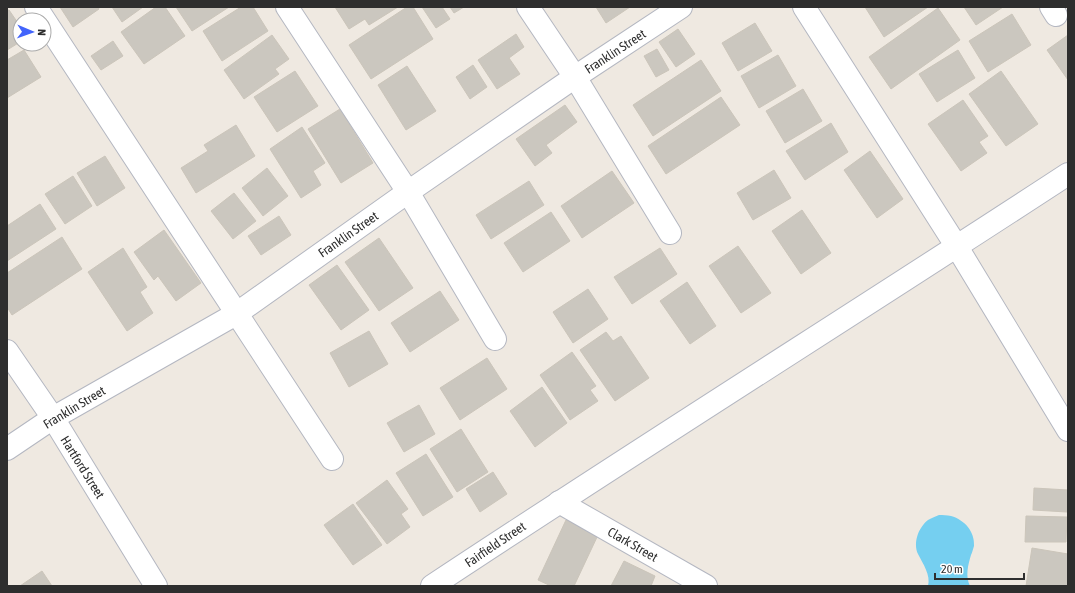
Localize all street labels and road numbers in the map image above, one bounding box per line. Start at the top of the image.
street label: Franklin Street [582,26,649,77]
street label: Franklin Street [315,208,381,261]
street label: Franklin Street [41,383,108,432]
street label: Hartford Street [57,433,108,502]
street label: Fairfield Street [462,518,529,570]
street label: Clark Street [605,524,661,565]

